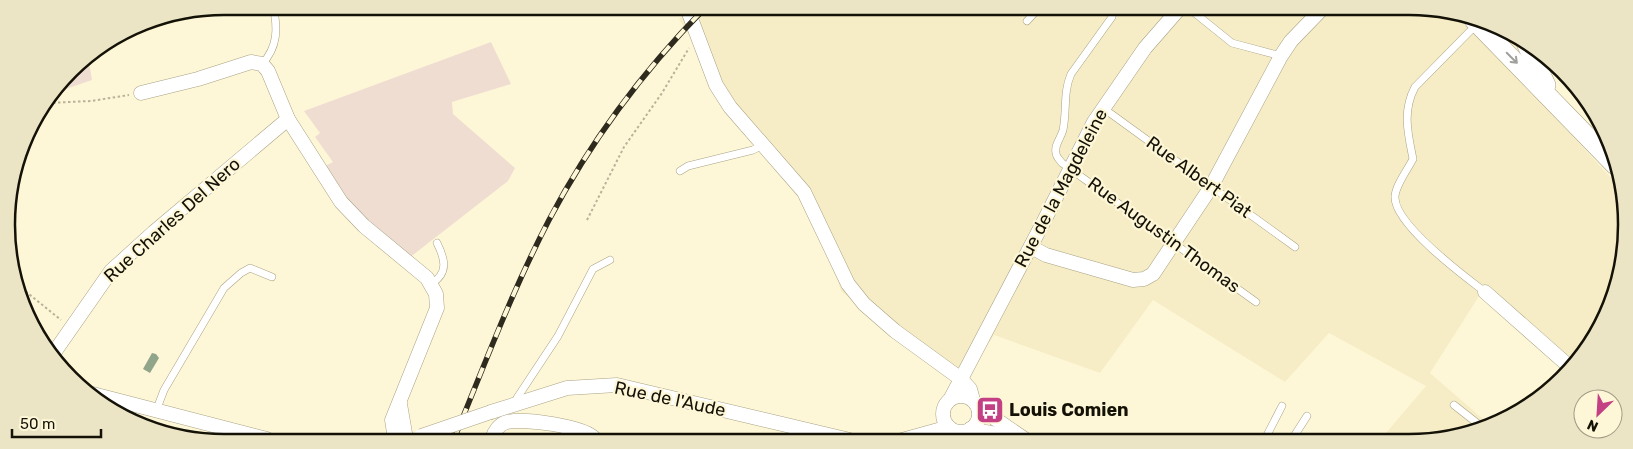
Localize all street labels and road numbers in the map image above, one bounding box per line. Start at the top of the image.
street label: Rue de la Magdeleine [1010,105,1112,271]
street label: Rue Albert Piat [1142,131,1256,223]
street label: Rue Charles Del Nero [99,153,245,287]
street label: Rue Augustin Thomas [1084,172,1244,298]
street label: Rue de l'Aude [612,376,728,422]

